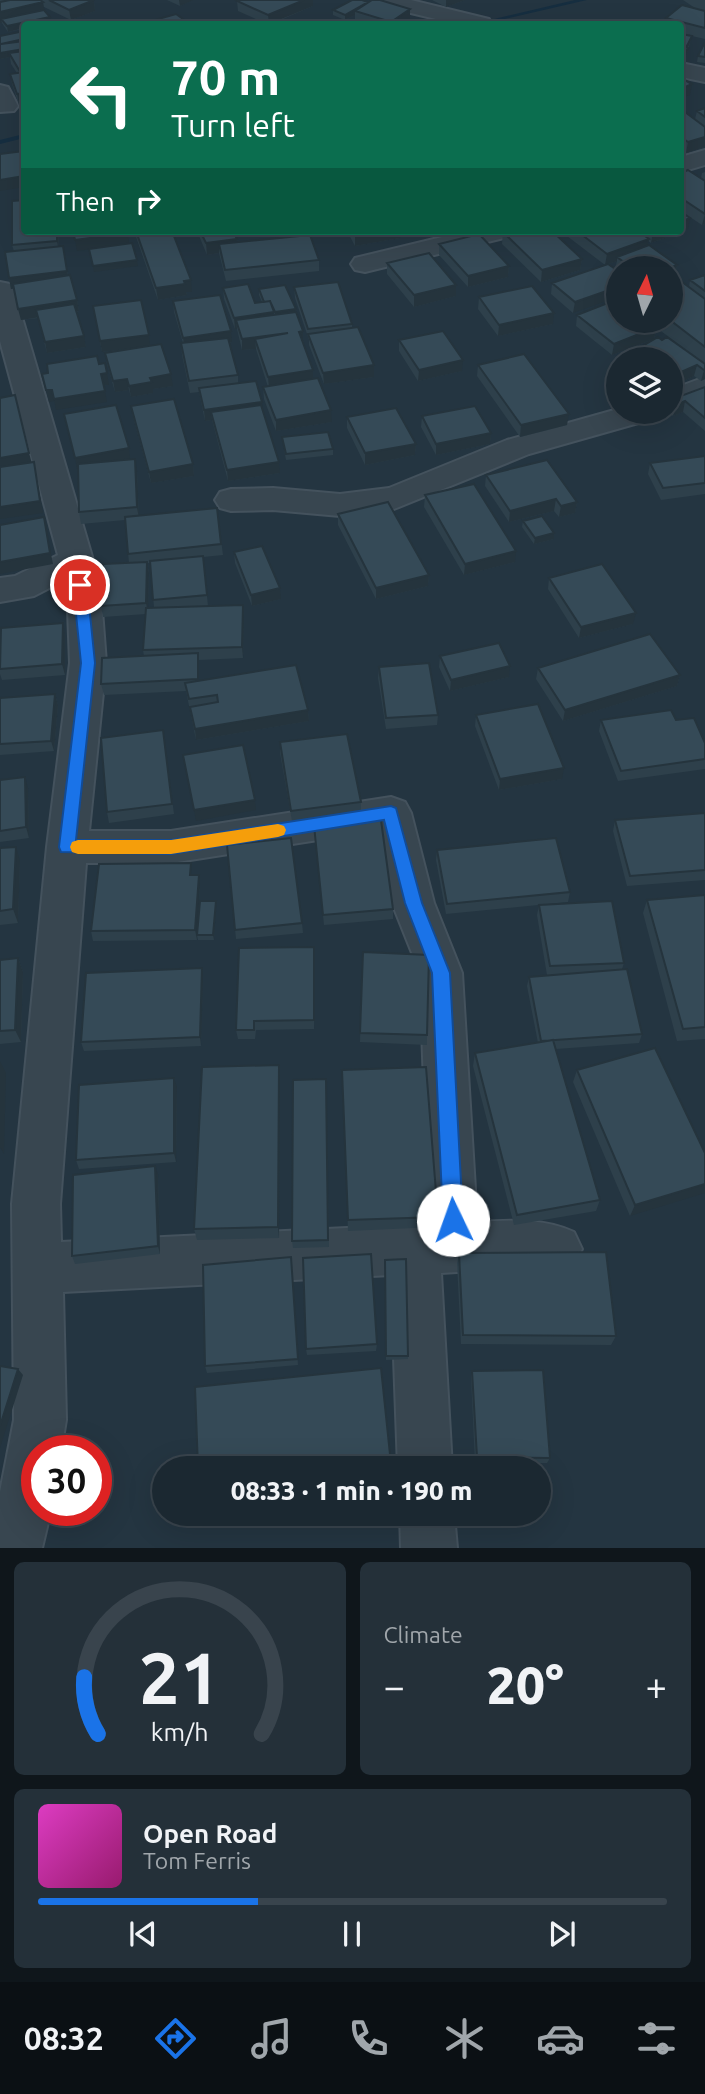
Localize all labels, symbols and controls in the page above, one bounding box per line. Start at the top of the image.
icon: left [56,49,147,140]
text: 70 m [171,49,280,104]
text: Turn left [171,107,295,143]
icon: right [129,182,167,220]
text: Then [56,187,115,216]
north arrow [606,256,682,332]
map controls [606,256,683,424]
button: layers [606,347,683,424]
pin [50,555,110,615]
icon: arrive [61,566,99,604]
position arrow [416,1183,490,1257]
speed limit sign: 30 [21,1435,112,1526]
text: 08:33 · 1 min · 190 m [231,1476,472,1505]
text: Climate [384,1622,463,1647]
text: 21 [139,1637,221,1719]
text: 20° [486,1656,564,1714]
text: − [384,1665,405,1707]
text: + [646,1665,667,1707]
text: km/h [151,1718,209,1746]
text: Open Road [143,1819,277,1848]
text: Tom Ferris [143,1848,251,1873]
icon: previous [124,1915,162,1953]
icon: pause [333,1915,371,1953]
icon: next [543,1915,581,1953]
icon: directions [151,2014,200,2063]
icon: music [247,2014,296,2063]
icon: phone [344,2014,393,2063]
icon: climate [440,2014,489,2063]
icon: car [536,2014,585,2063]
icon: filters [632,2014,681,2063]
text: 08:32 [24,2020,104,2056]

